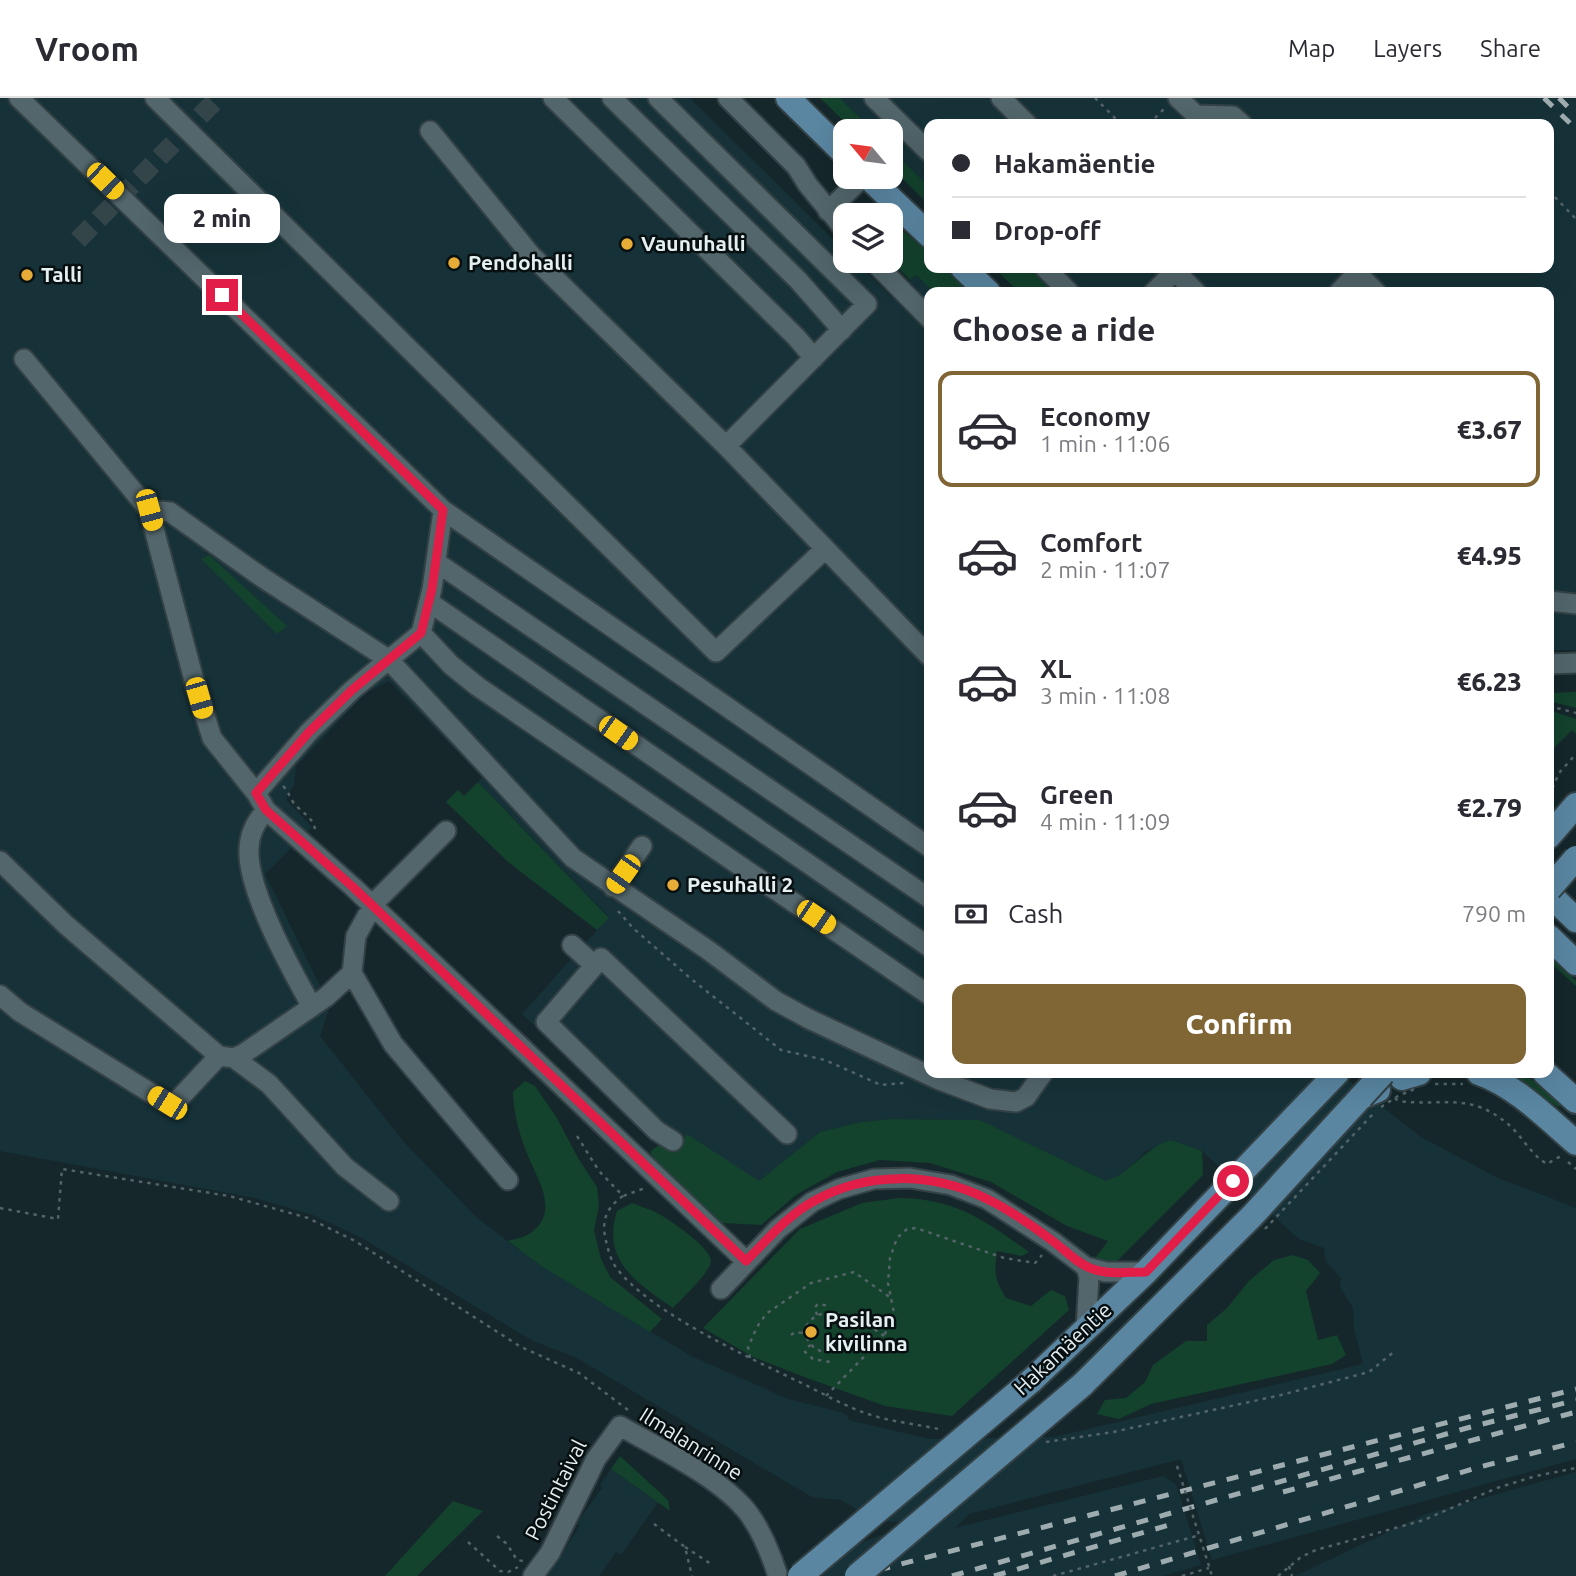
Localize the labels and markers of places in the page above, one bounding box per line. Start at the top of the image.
place label: Vaunuhalli [641,231,745,255]
marker: Vaunuhalli [619,236,635,252]
place label: Pendohalli [468,250,573,274]
marker: Pendohalli [446,255,462,271]
place label: Talli [41,262,82,286]
marker: Talli [19,267,35,283]
place label: Pesuhalli 2 [687,872,793,896]
marker: Pesuhalli 2 [665,877,681,893]
place label: Pasilan kivilinna [825,1307,908,1355]
marker: Pasilan kivilinna [803,1324,819,1340]

